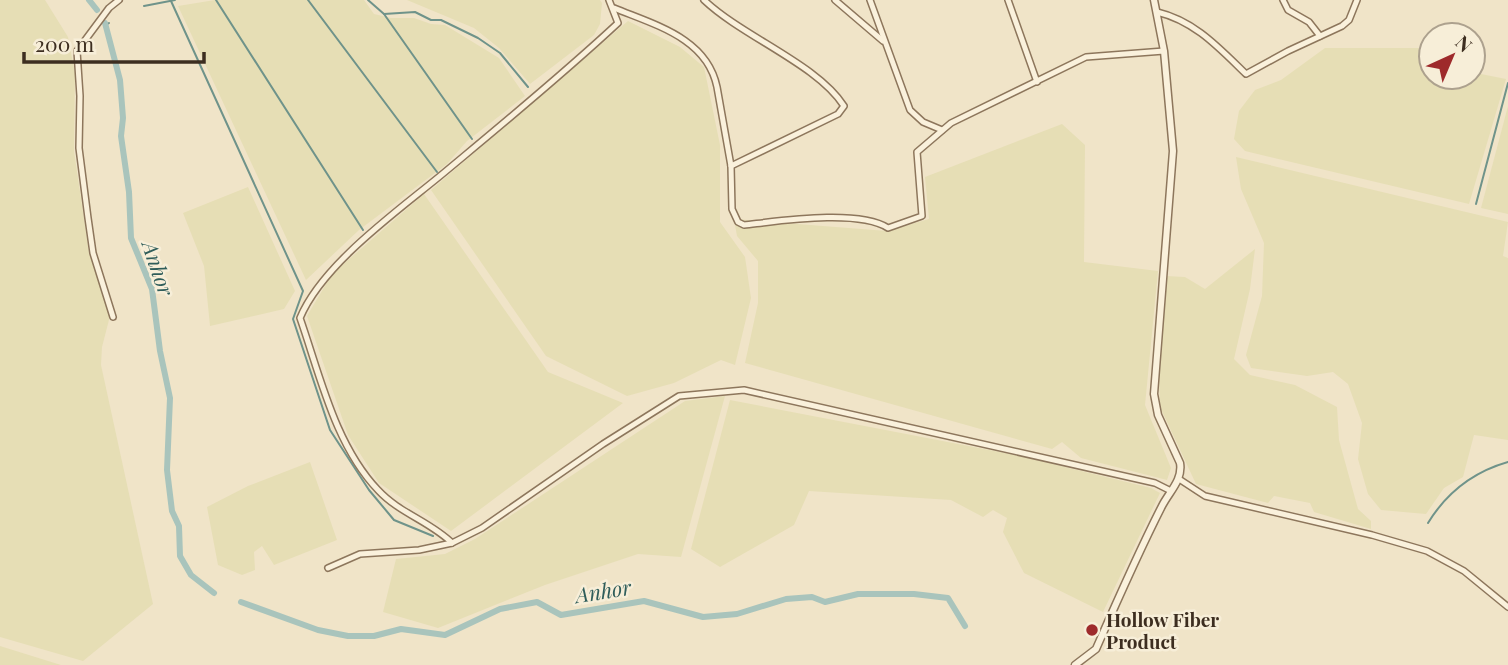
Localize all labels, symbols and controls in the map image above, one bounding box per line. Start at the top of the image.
scale bar [24,21,205,65]
north arrow [1417,21,1487,91]
text: 200 m [35,29,94,57]
text: N [1451,29,1479,57]
water label: Anhor [136,235,182,300]
water label: Anhor [571,572,634,609]
place label: Hollow Fiber Product [1106,606,1219,654]
marker: Hollow Fiber Product [1084,622,1100,638]

